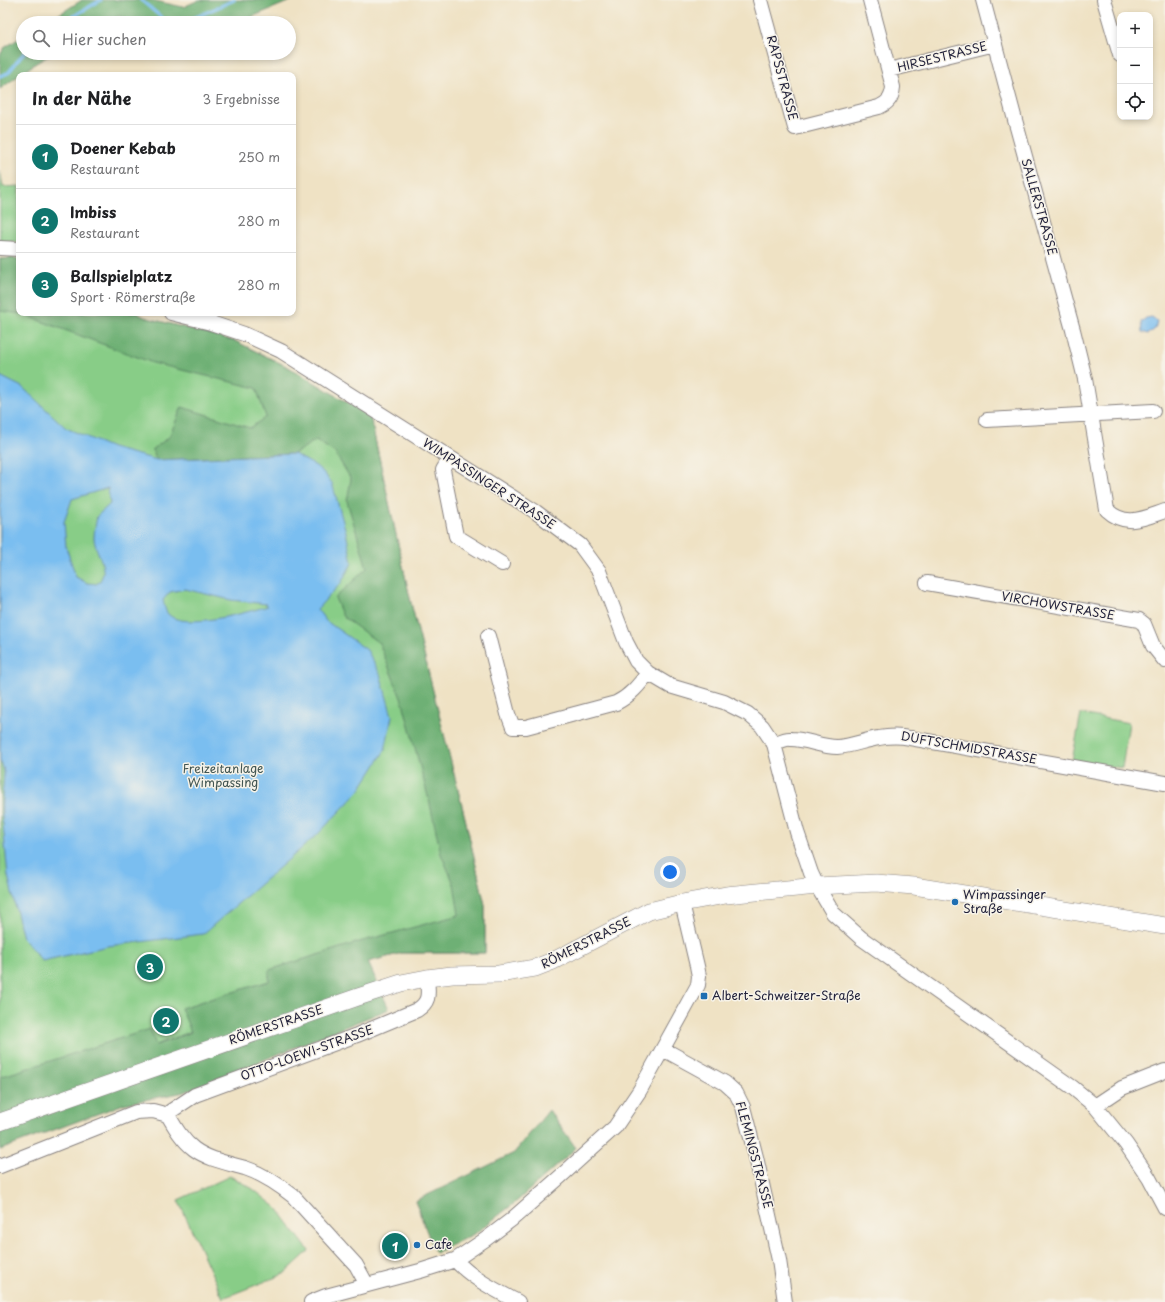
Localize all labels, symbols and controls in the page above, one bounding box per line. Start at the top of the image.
map controls [1117,12,1153,120]
button: + [1117,12,1153,48]
search box [16,16,296,60]
icon: search [30,27,52,49]
text: Hier suchen [62,27,147,50]
street label: RAPSSTRASSE [763,33,803,123]
street label: HIRSESTRASSE [895,36,989,76]
button: − [1117,48,1153,84]
button: locate [1117,84,1153,120]
text: In der Nähe [32,85,131,111]
text: 3 Ergebnisse [203,89,280,108]
text: Doener Kebab [70,136,176,159]
text: 1 [42,147,48,166]
text: 250 m [238,147,280,166]
street label: SALLERSTRASSE [1017,156,1063,258]
text: Restaurant [70,159,140,178]
text: Imbiss [70,200,116,223]
text: 2 [40,211,50,230]
text: 280 m [238,211,280,230]
text: Restaurant [70,223,140,242]
text: Ballspielplatz [70,264,172,287]
text: 3 [41,275,49,294]
text: 280 m [238,275,280,294]
text: Sport · Römerstraße [70,287,195,306]
street label: WIMPASSINGER STRASSE [419,433,560,533]
street label: VIRCHOWSTRASSE [1000,586,1116,624]
street label: DUFTSCHMIDSTRASSE [900,726,1039,768]
park label: Freizeitanlage Wimpassing [183,759,263,791]
your location [660,862,680,882]
place label: Wimpassinger Straße [963,885,1046,917]
marker: Wimpassinger Straße [950,897,960,907]
street label: RÖMERSTRASSE [537,912,634,973]
pin: 3 [137,952,163,982]
place label: Albert-Schweitzer-Straße [712,986,861,1004]
marker: Albert-Schweitzer-Straße [699,991,709,1001]
street label: RÖMERSTRASSE [226,999,326,1049]
pin: 2 [153,1006,179,1036]
street label: OTTO-LOEWI-STRASSE [238,1020,376,1084]
street label: FLEMINGSTRASSE [732,1099,778,1211]
pin: 1 [382,1231,408,1261]
place label: Cafe [425,1235,452,1253]
marker: Cafe [412,1240,422,1250]

